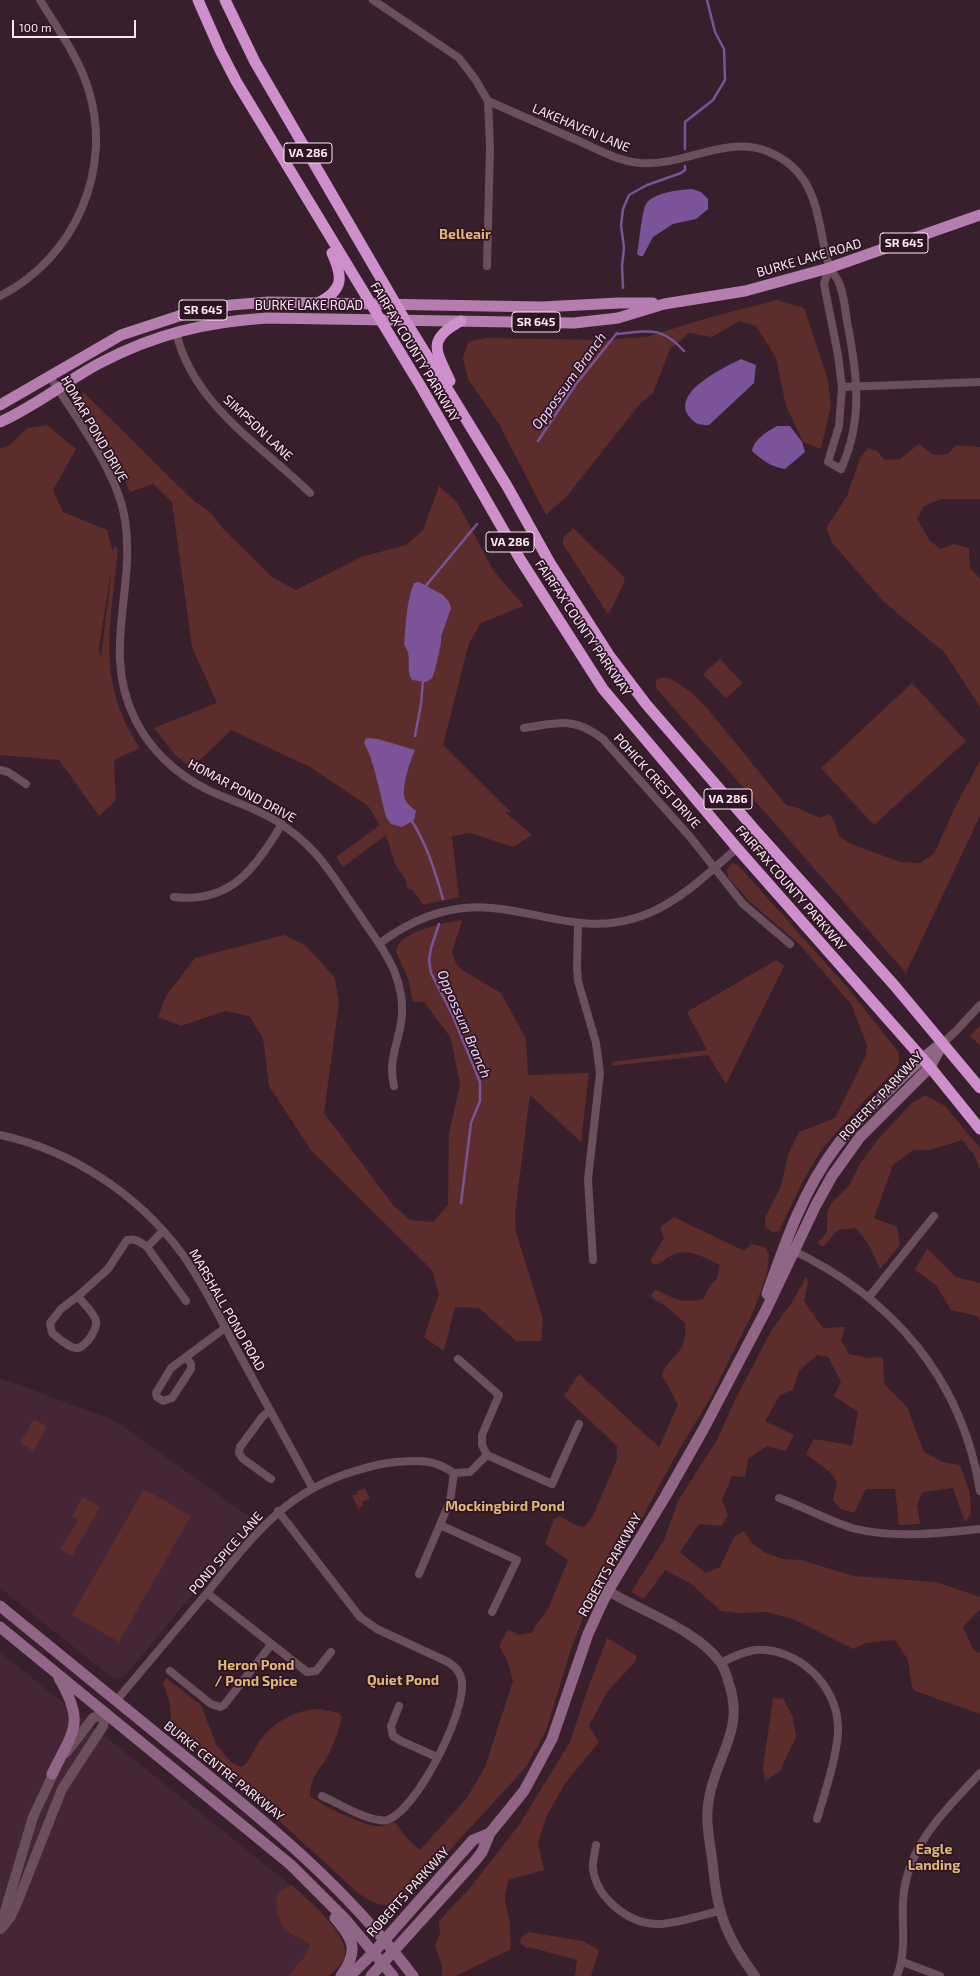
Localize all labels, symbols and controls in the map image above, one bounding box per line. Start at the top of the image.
scale bar [14,12,138,38]
text: 100 m [19,20,51,34]
street label: LAKEHAVEN LANE [530,100,632,156]
road number: VA 286 [284,143,332,163]
district label: Belleair [439,226,491,242]
road number: SR 645 [880,233,928,253]
street label: BURKE LAKE ROAD [755,236,863,280]
street label: FAIRFAX COUNTY PARKWAY [367,279,463,425]
street label: BURKE LAKE ROAD [255,298,363,314]
road number: SR 645 [179,300,227,320]
road number: SR 645 [512,312,560,332]
water label: Oppossum Branch [528,329,610,433]
street label: HOMAR POND DRIVE [57,373,131,485]
street label: SIMPSON LANE [220,392,296,464]
road number: VA 286 [486,532,534,552]
street label: FAIRFAX COUNTY PARKWAY [532,557,634,699]
street label: POHICK CREST DRIVE [610,730,704,832]
street label: HOMAR POND DRIVE [185,756,299,826]
road number: VA 286 [704,789,752,809]
street label: FAIRFAX COUNTY PARKWAY [732,822,850,954]
water label: Oppossum Branch [434,967,494,1081]
street label: ROBERTS PARKWAY [836,1048,926,1144]
street label: MARSHALL POND ROAD [186,1246,268,1374]
district label: Mockingbird Pond [445,1498,565,1514]
street label: POND SPICE LANE [186,1509,266,1597]
street label: ROBERTS PARKWAY [575,1511,645,1619]
district label: Heron Pond / Pond Spice [215,1657,297,1690]
district label: Quiet Pond [367,1672,439,1688]
street label: BURKE CENTRE PARKWAY [161,1718,287,1824]
district label: Eagle Landing [908,1841,960,1874]
street label: ROBERTS PARKWAY [364,1844,452,1940]

